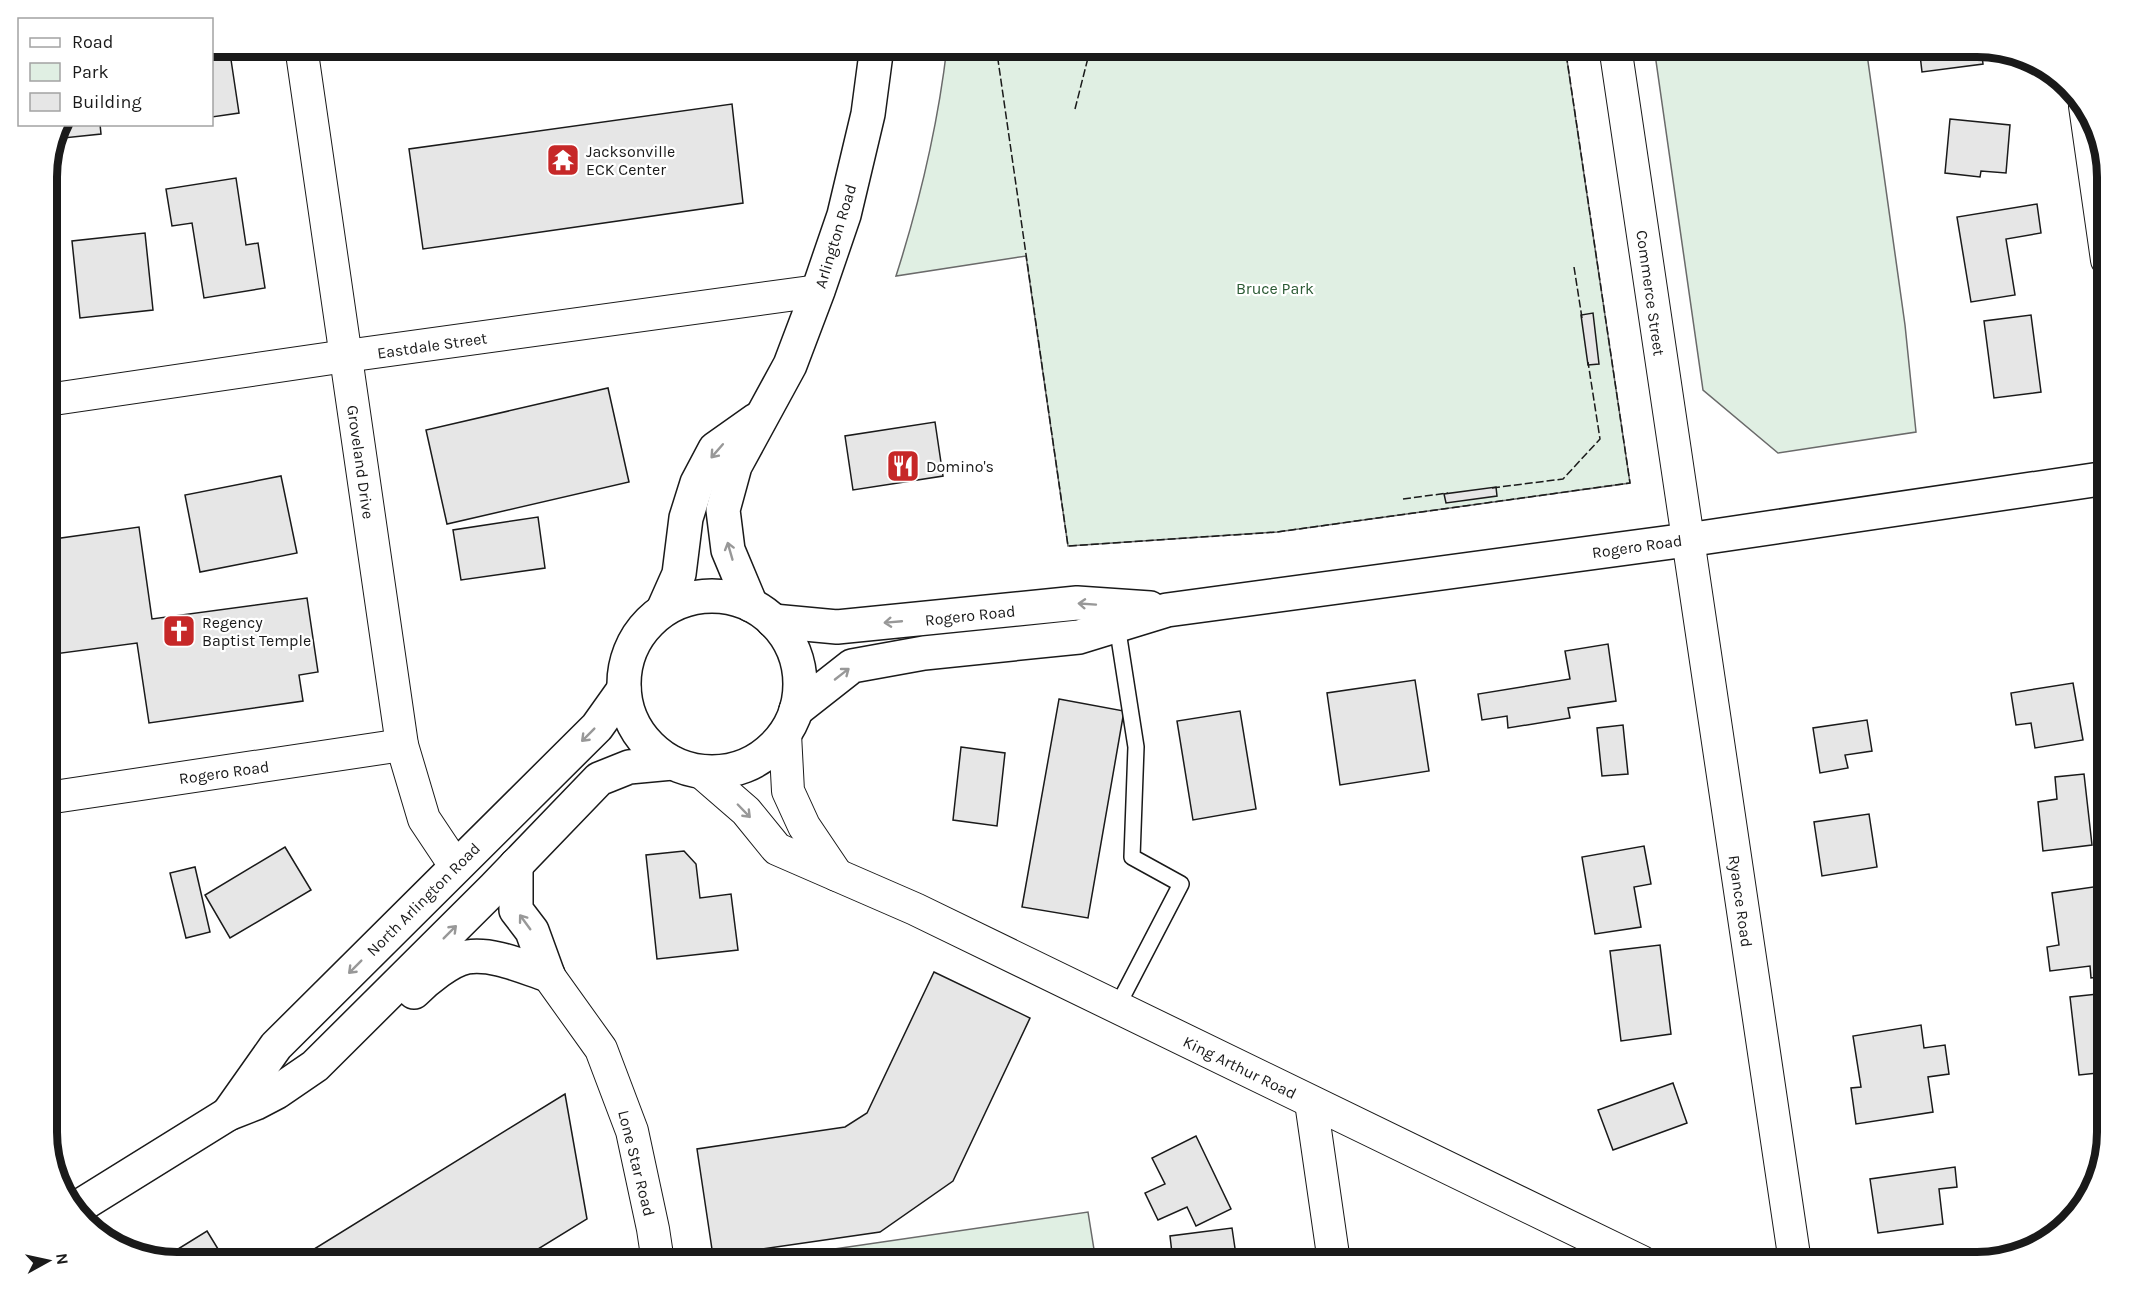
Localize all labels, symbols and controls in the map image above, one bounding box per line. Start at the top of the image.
legend [18,18,213,126]
text: Road [72,31,113,53]
text: Park [72,61,109,83]
text: Building [72,91,142,113]
temple icon: Jacksonville ECK Center [545,142,581,178]
place label: Jacksonville ECK Center [586,142,675,179]
street label: Arlington Road [811,182,860,291]
street label: Commerce Street [1632,229,1669,357]
park label: Bruce Park [1236,279,1314,298]
street label: Eastdale Street [376,328,488,363]
street label: Groveland Drive [343,404,378,520]
one-way arrow [710,442,724,458]
restaurant icon: Domino's [885,448,921,484]
place label: Domino's [926,457,994,476]
street label: Rogero Road [1591,531,1683,562]
one-way arrow [724,542,735,561]
one-way arrow [1078,598,1098,609]
street label: Rogero Road [924,601,1016,630]
church icon: Regency Baptist Temple [161,613,197,649]
place label: Regency Baptist Temple [202,613,311,650]
one-way arrow [884,617,904,628]
one-way arrow [834,668,850,681]
one-way arrow [581,728,596,743]
street label: Rogero Road [178,757,270,788]
one-way arrow [737,804,752,819]
street label: North Arlington Road [363,839,484,960]
street label: Ryance Road [1725,854,1756,948]
one-way arrow [519,914,531,930]
one-way arrow [442,925,457,940]
one-way arrow [347,960,362,975]
street label: King Arthur Road [1180,1032,1300,1103]
street label: Lone Star Road [614,1108,659,1218]
north arrow [18,1231,78,1291]
text: N [52,1252,73,1266]

